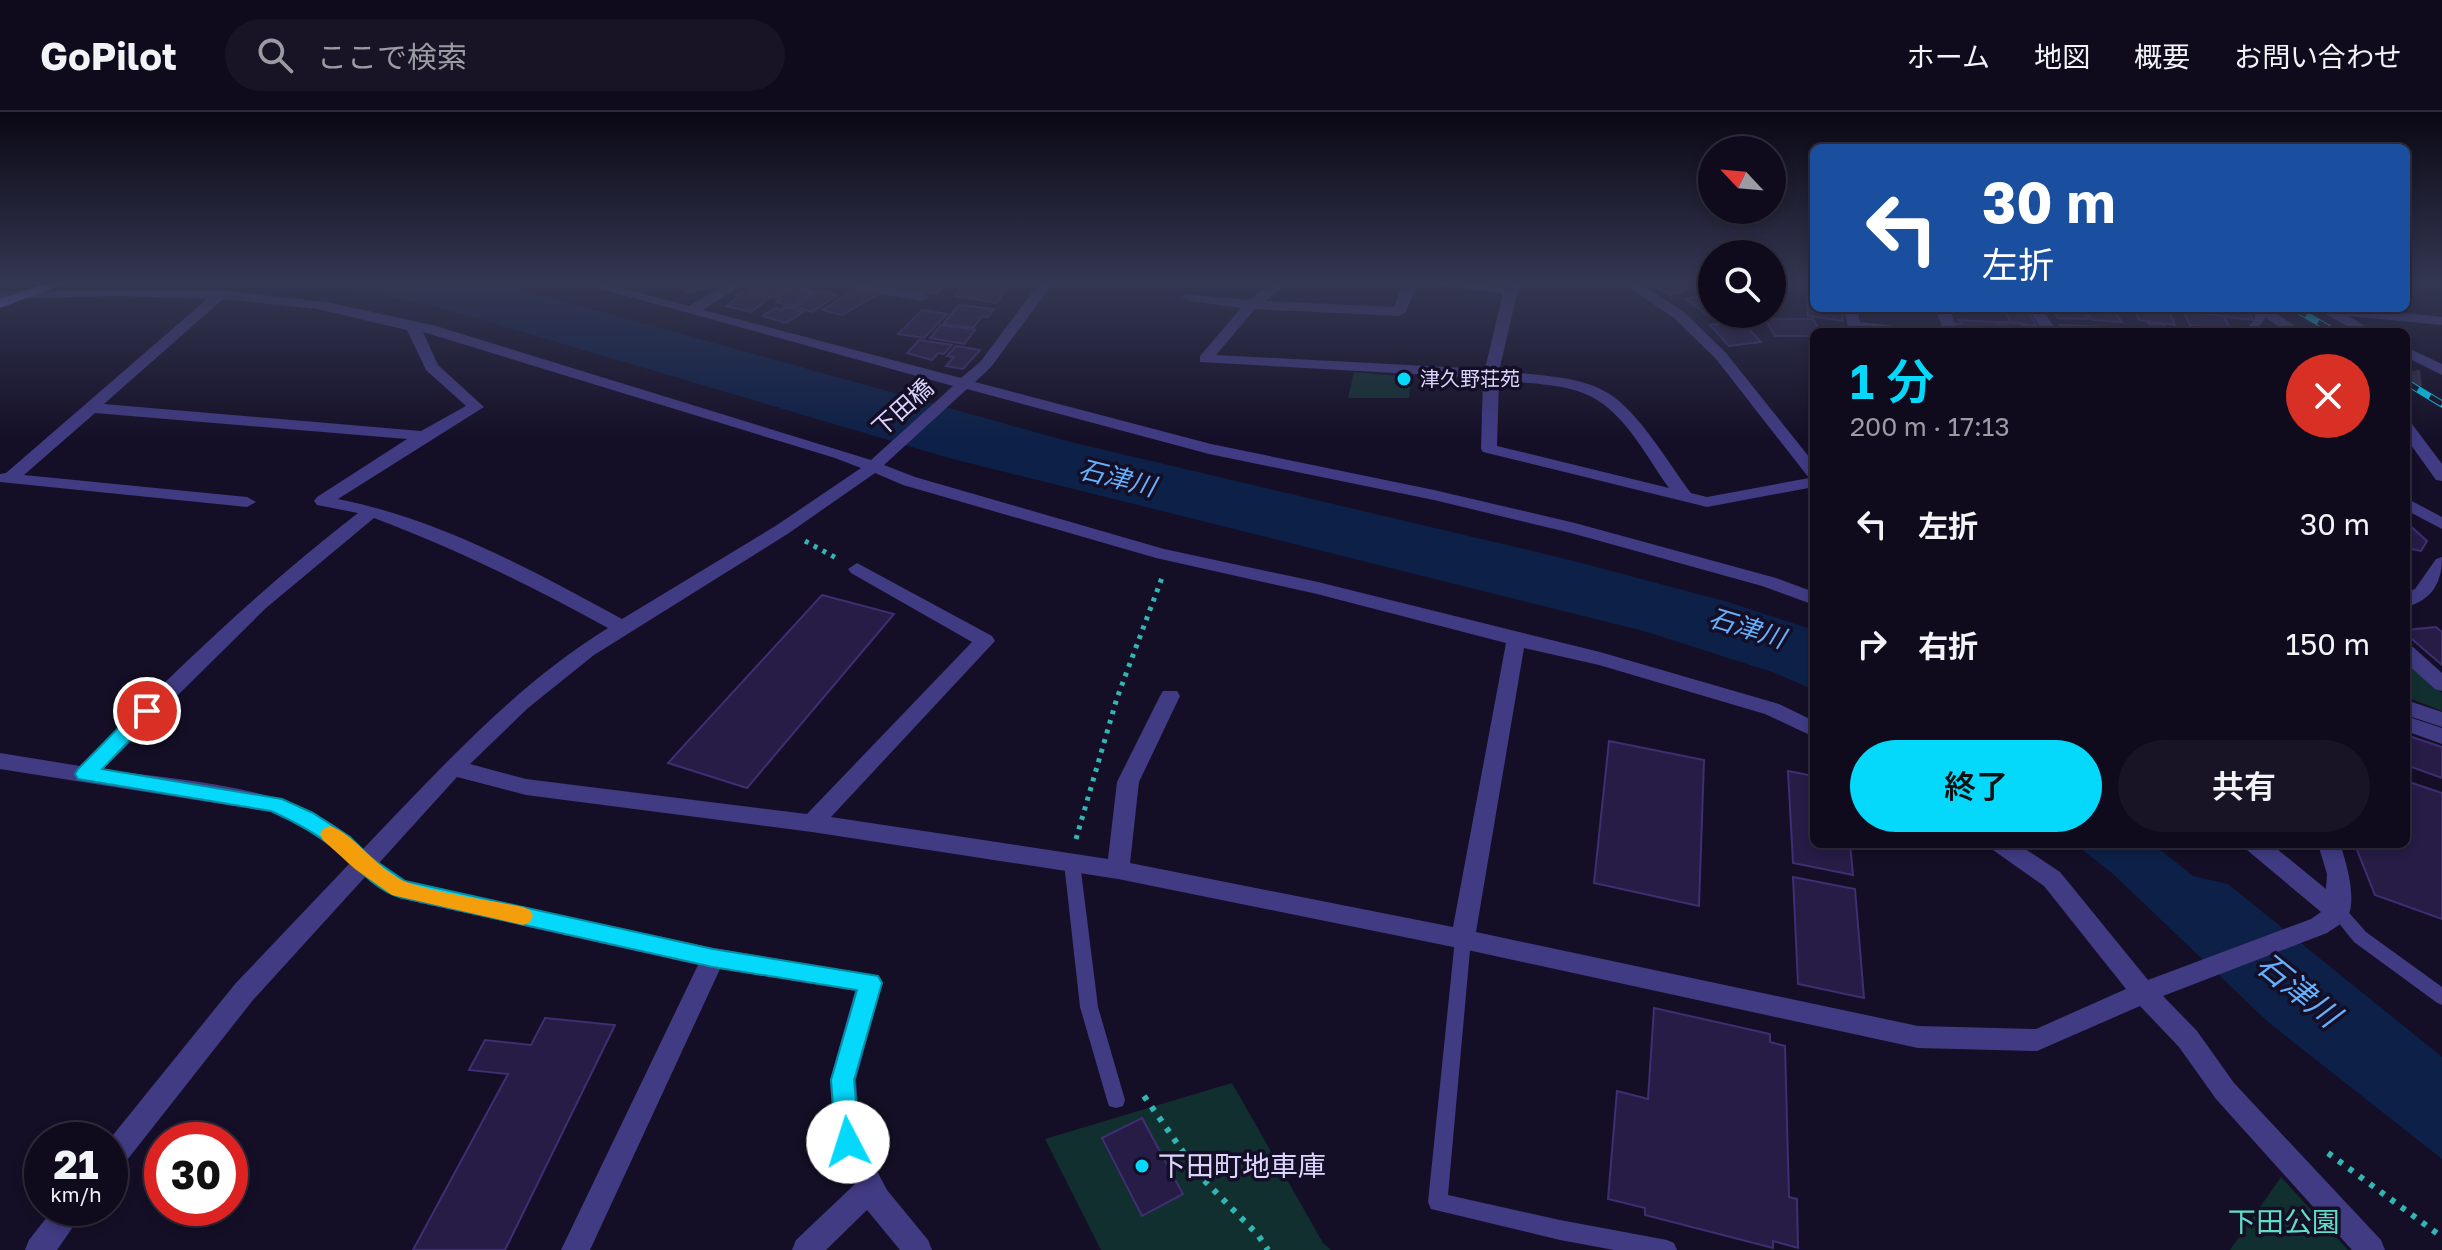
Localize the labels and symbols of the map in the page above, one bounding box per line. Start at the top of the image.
north arrow [1698,136,1786,224]
place label: 津久野荘苑 [1420,366,1520,390]
marker: 津久野荘苑 [1395,370,1413,388]
street label: 下田橋 [866,372,938,442]
water label: 石津川 [1076,453,1162,503]
water label: 石津川 [1705,601,1792,655]
pin [113,677,181,745]
water label: 石津川 [2249,944,2350,1036]
position arrow [806,1100,890,1184]
speed limit sign: 30 [144,1122,248,1226]
place label: 下田町地車庫 [1158,1149,1326,1182]
marker: 下田町地車庫 [1133,1157,1151,1175]
park label: 下田公園 [2228,1205,2340,1238]

